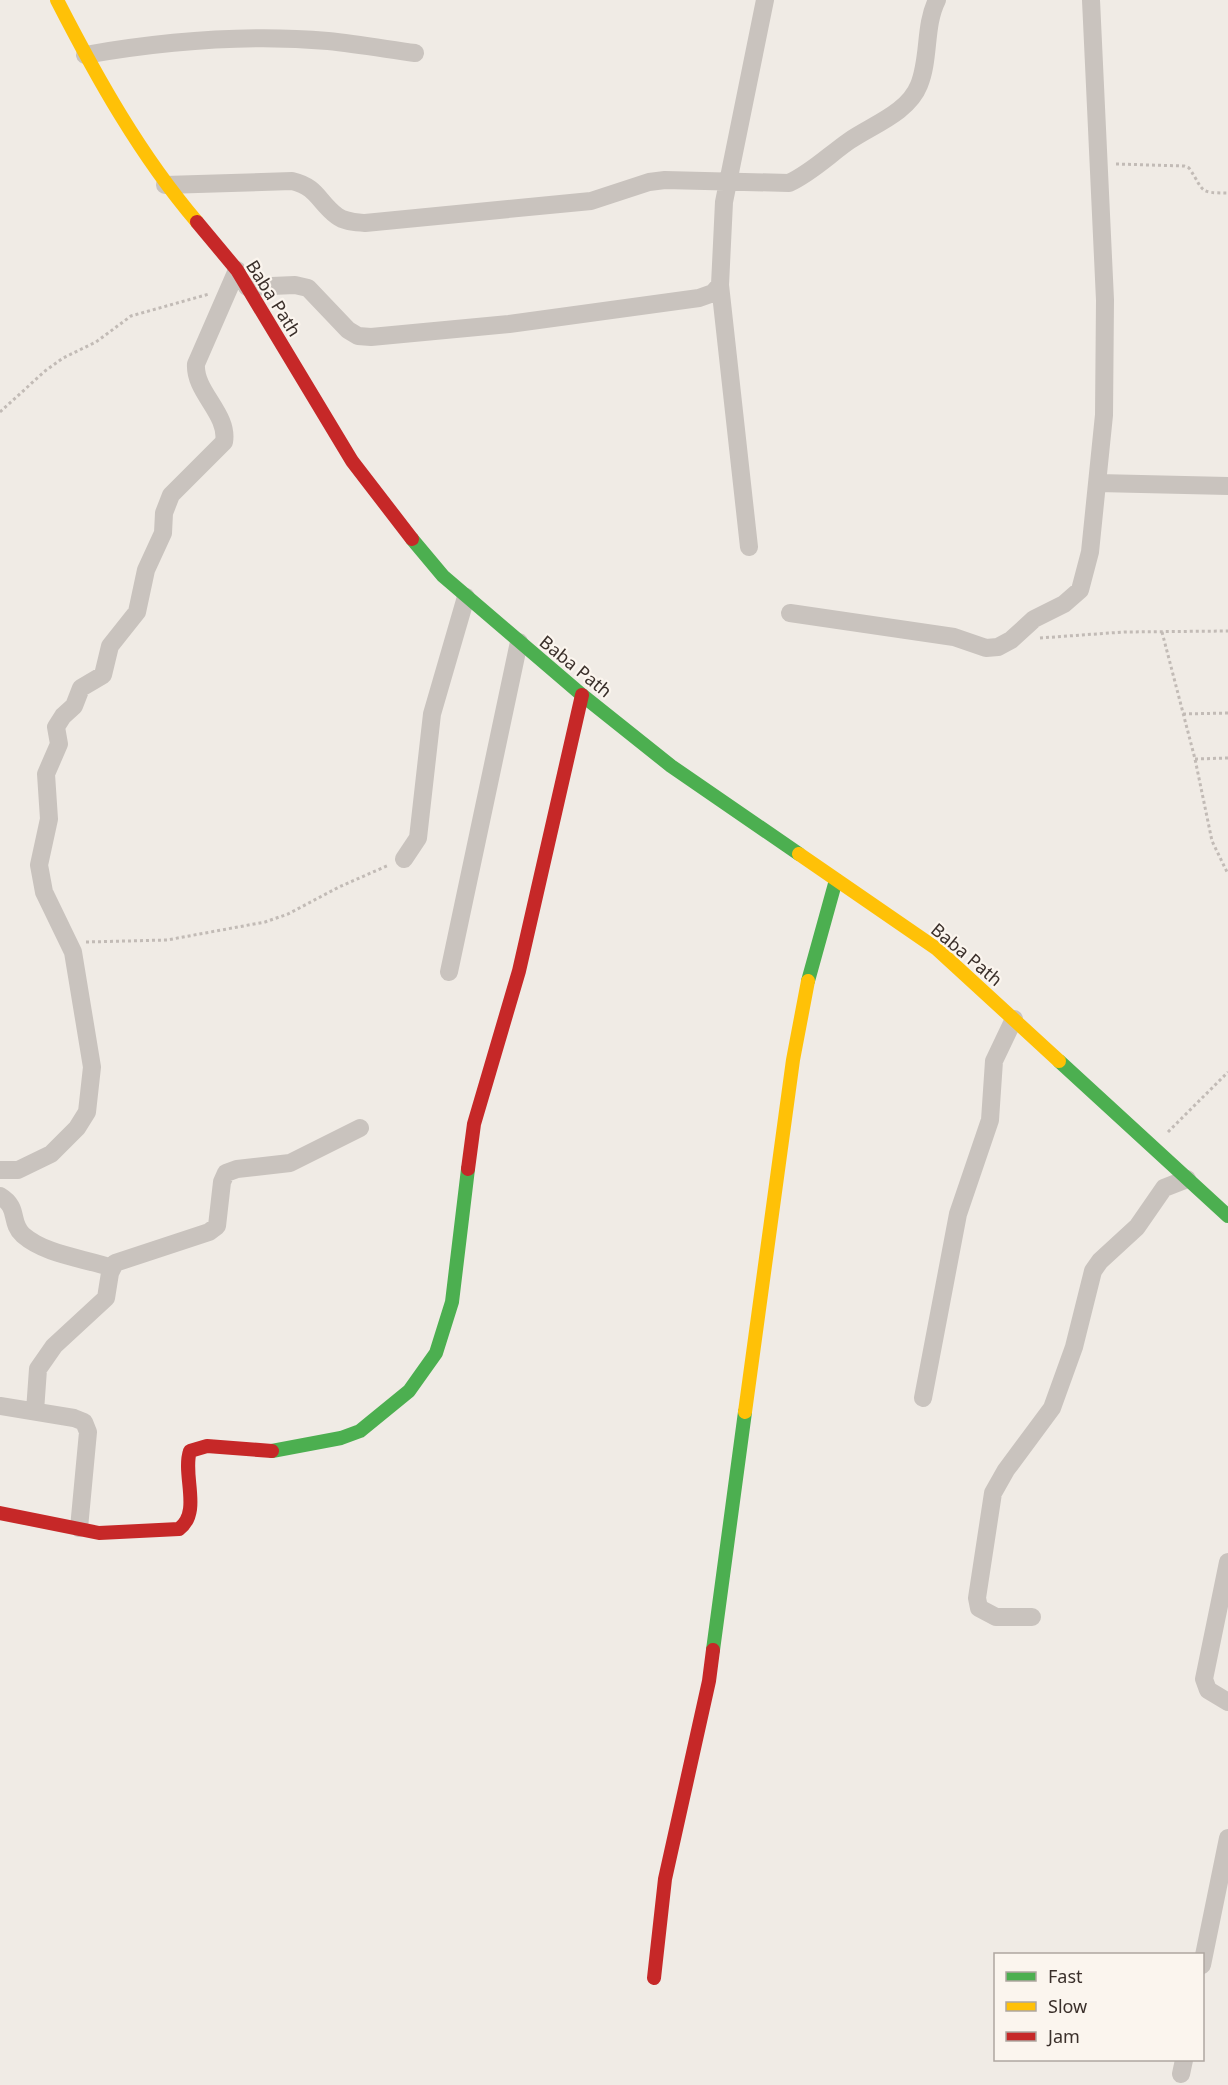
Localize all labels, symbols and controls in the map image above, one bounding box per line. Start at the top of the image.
street label: Baba Path [241,255,307,341]
street label: Baba Path [535,630,617,702]
street label: Baba Path [926,917,1008,991]
legend [994,1953,1204,2061]
text: Fast [1048,1964,1083,1988]
text: Slow [1048,1994,1087,2018]
text: Jam [1046,2024,1080,2048]

